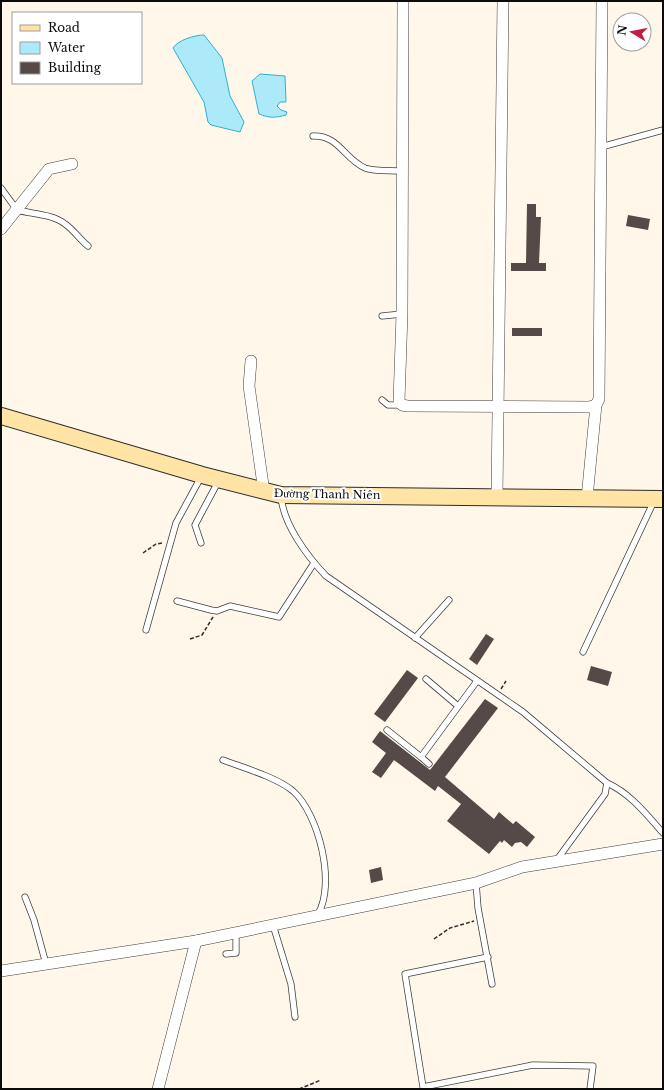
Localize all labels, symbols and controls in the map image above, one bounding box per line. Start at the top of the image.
legend [12,12,142,84]
north arrow [612,12,652,52]
text: Road [48,20,80,35]
text: N [614,23,630,37]
text: Water [47,40,85,55]
text: Building [48,60,102,75]
street label: Đường Thanh Niên [274,486,381,502]

